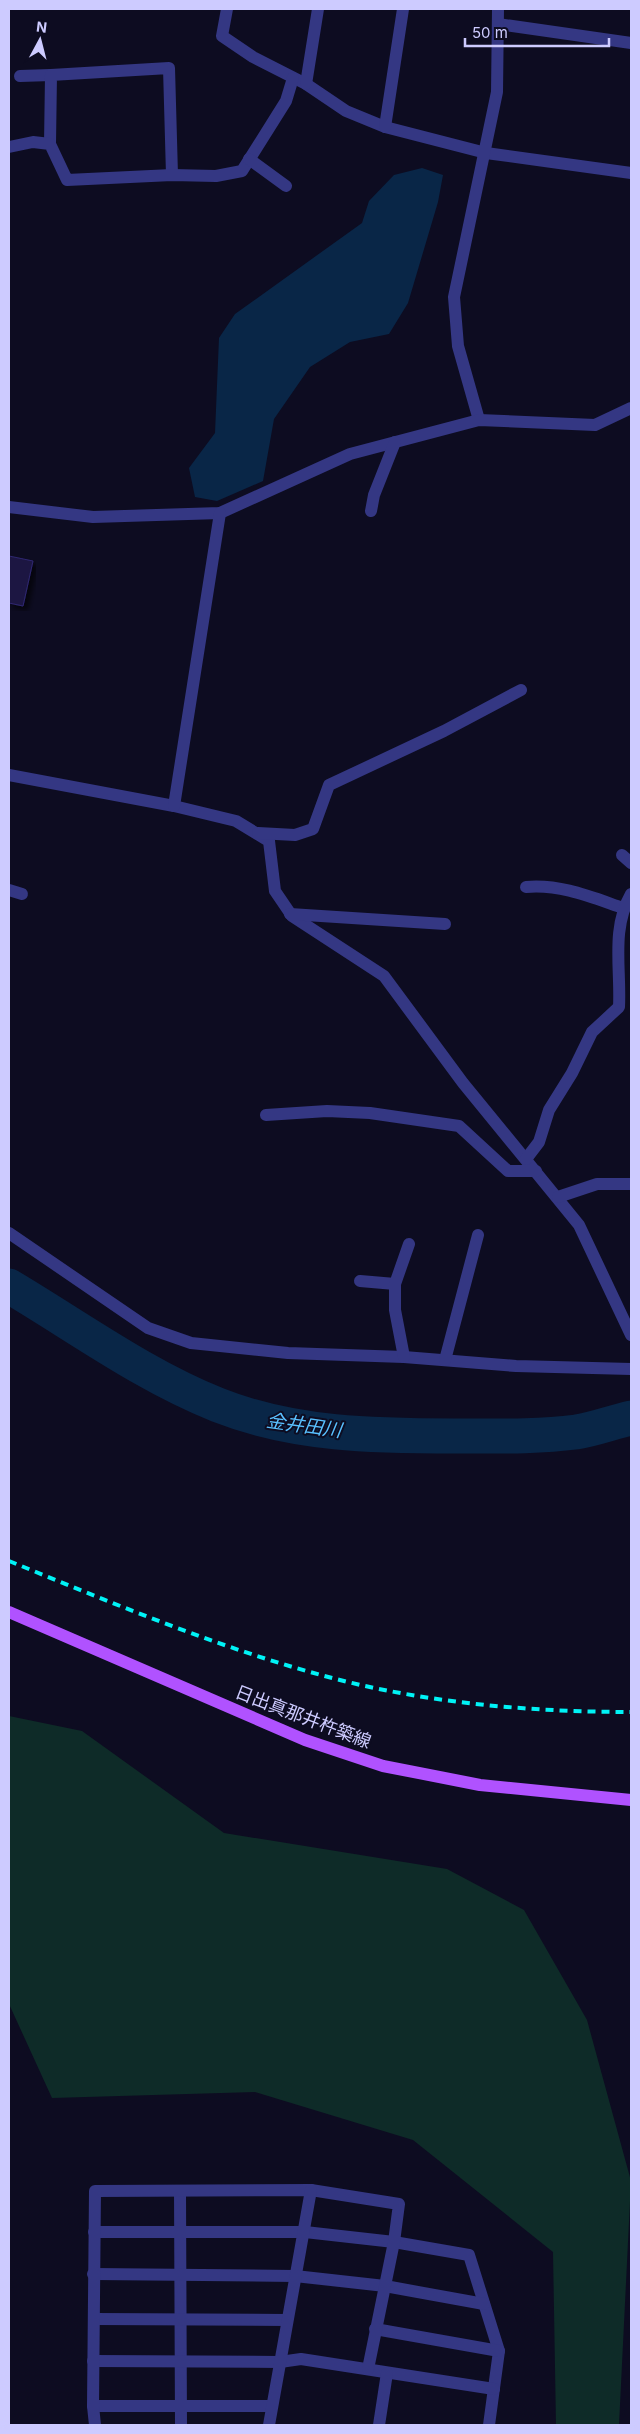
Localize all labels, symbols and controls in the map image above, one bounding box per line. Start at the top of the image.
north arrow [15,15,65,65]
scale bar [465,15,609,47]
text: N [35,18,48,36]
text: 50 m [472,23,508,42]
water label: 金井田川 [265,1409,345,1442]
street label: 日出真那井杵築線 [232,1681,374,1752]

